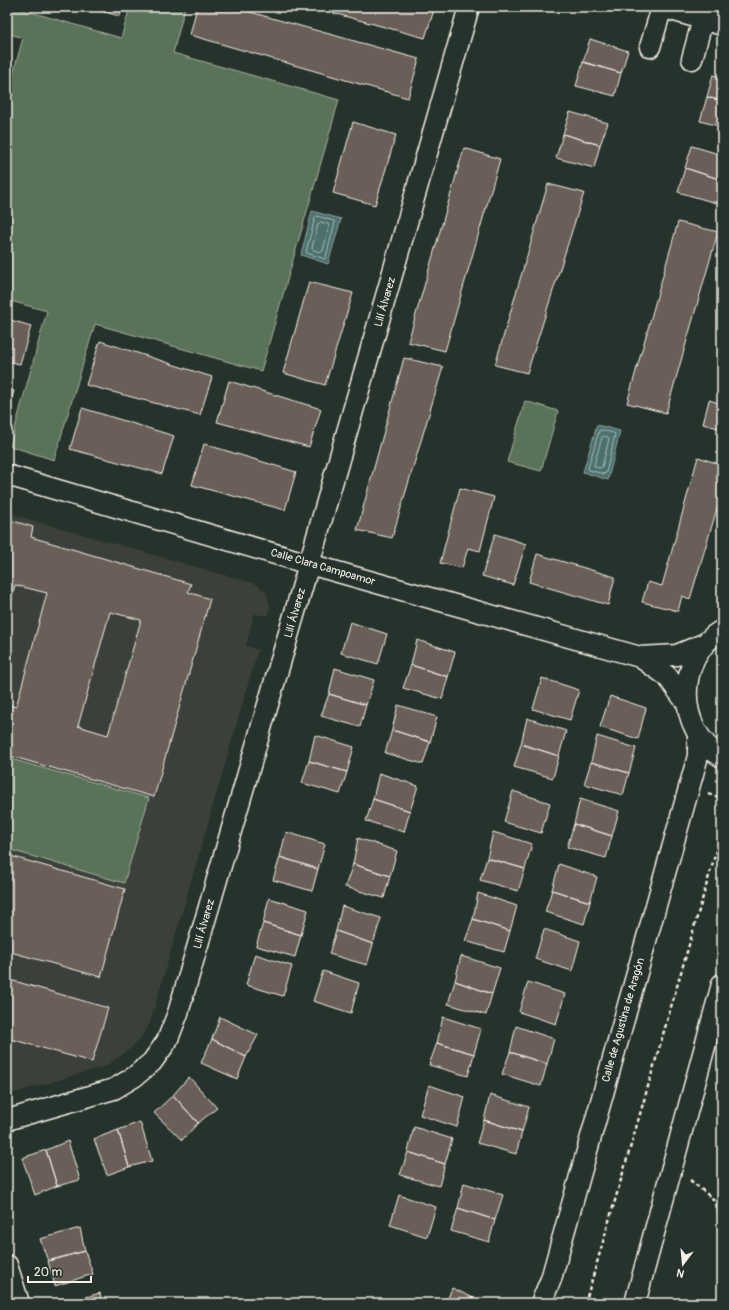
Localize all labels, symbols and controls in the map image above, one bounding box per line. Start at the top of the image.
street label: Lilí Álvarez [372,275,398,328]
street label: Calle Clara Campoamor [269,546,377,588]
street label: Lilí Álvarez [282,586,308,639]
street label: Lilí Álvarez [191,897,217,950]
street label: Calle de Agustina de Aragón [599,956,647,1084]
north arrow [663,1244,703,1284]
scale bar [28,1258,91,1284]
text: 20 m [34,1265,63,1280]
text: N [674,1266,686,1280]

